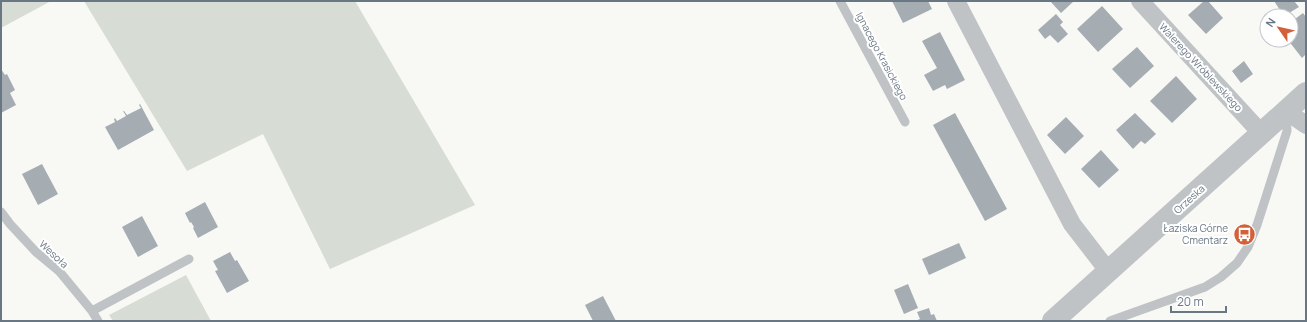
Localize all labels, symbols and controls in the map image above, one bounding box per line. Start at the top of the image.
north arrow [1259,8,1299,48]
street label: Ignacego Krasickiego [853,10,911,103]
text: N [1262,15,1279,30]
street label: Walerego Wróblewskiego [1156,20,1246,114]
street label: Orzeska [1170,181,1208,217]
place label: Łaziska Górne Cmentarz [1164,221,1228,247]
bus stop icon: Łaziska Górne Cmentarz [1231,221,1257,247]
street label: Wesoła [36,237,72,271]
scale bar [1171,288,1226,314]
text: 20 m [1177,293,1204,310]

